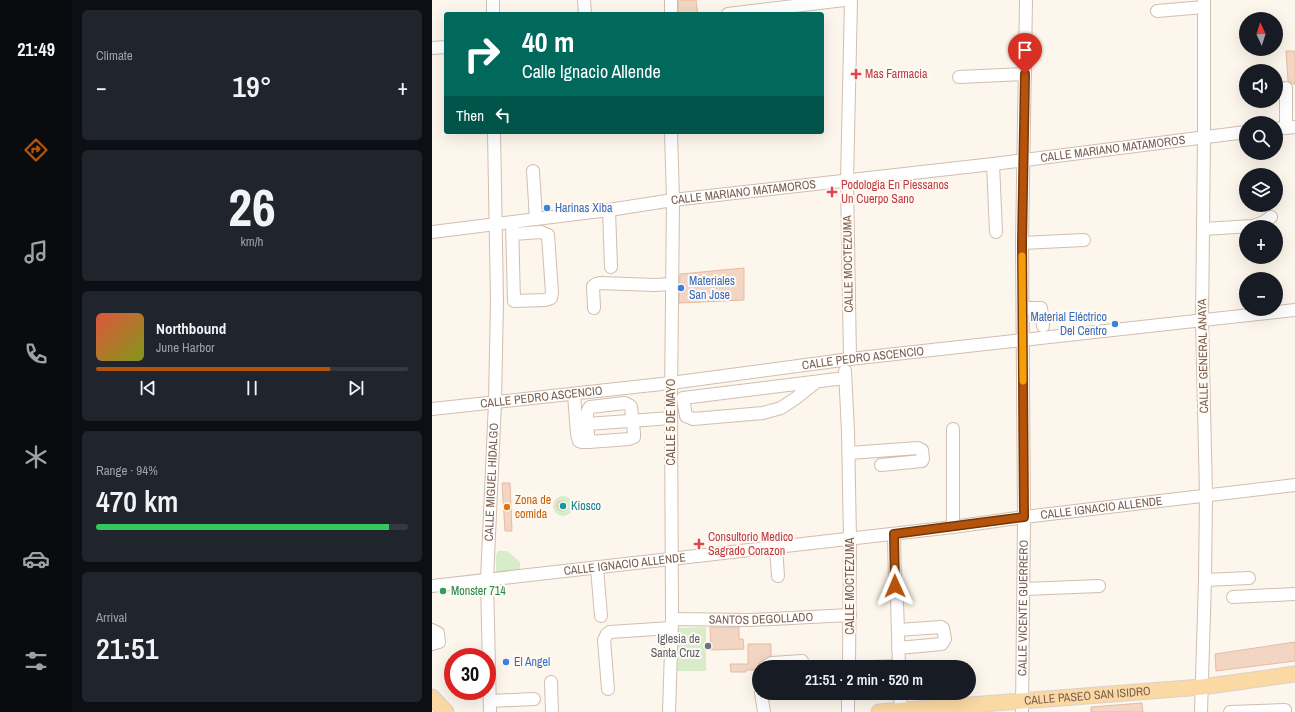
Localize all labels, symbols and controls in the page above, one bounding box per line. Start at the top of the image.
north arrow [1239,12,1283,56]
map controls [1239,12,1283,316]
text: 40 m [522,23,574,61]
icon: right [456,28,508,80]
pin [1008,33,1042,74]
text: 21:49 [17,37,55,62]
icon: arrive [1014,39,1036,61]
text: Climate [96,47,133,64]
text: Calle Ignacio Allende [522,59,661,84]
button: sound [1239,64,1283,108]
text: 19° [232,66,272,106]
place label: Mas Farmacia [865,66,928,82]
marker: Mas Farmacia [850,68,862,80]
text: − [96,72,107,102]
text: + [397,72,408,102]
icon: left [492,104,514,126]
text: Then [456,105,484,126]
button: search [1239,116,1283,160]
street label: CALLE MARIANO MATAMOROS [1040,132,1187,166]
icon: directions [22,136,50,164]
button: layers [1239,168,1283,212]
text: 26 [228,172,276,242]
street label: CALLE MARIANO MATAMOROS [670,176,817,208]
place label: Podologia En Piessanos Un Cuerpo Sano [841,177,949,207]
marker: Podologia En Piessanos Un Cuerpo Sano [826,186,838,198]
place label: Harinas Xiba [555,200,613,216]
marker: Harinas Xiba [542,203,552,213]
street label: CALLE MOCTEZUMA [839,215,857,313]
button: + [1239,220,1283,264]
text: km/h [240,233,264,250]
icon: music [22,238,50,266]
button: − [1239,272,1283,316]
place label: Materiales San Jose [689,273,735,303]
marker: Materiales San Jose [676,283,686,293]
street label: CALLE GENERAL ANAYA [1194,298,1212,413]
place label: Material Eléctrico Del Centro [1030,309,1107,339]
text: Northbound [156,318,226,339]
marker: Material Eléctrico Del Centro [1110,319,1120,329]
text: June Harbor [156,339,215,356]
icon: phone [22,340,50,368]
street label: CALLE PEDRO ASCENCIO [801,343,925,373]
icon: previous [137,377,159,399]
icon: pause [241,377,263,399]
icon: next [345,377,367,399]
street label: CALLE 5 DE MAYO [663,378,679,465]
street label: CALLE PEDRO ASCENCIO [480,382,604,412]
street label: CALLE MIGUEL HIDALGO [481,422,502,542]
icon: climate [22,443,50,471]
text: Range · 94% [96,462,158,479]
text: 470 km [96,481,178,521]
place label: Zona de comida [515,492,551,522]
street label: CALLE IGNACIO ALLENDE [1040,493,1163,523]
place label: Kiosco [571,498,601,514]
marker: Kiosco [558,501,568,511]
marker: Zona de comida [502,502,512,512]
place label: Consultorio Medico Sagrado Corazon [708,529,793,559]
street label: CALLE MOCTEZUMA [842,537,858,635]
marker: Consultorio Medico Sagrado Corazon [693,538,705,550]
street label: CALLE VICENTE GUERRERO [1014,539,1032,676]
icon: car [22,545,50,573]
street label: CALLE IGNACIO ALLENDE [563,549,687,579]
position arrow [874,565,916,607]
place label: Monster 714 [451,583,506,599]
marker: Monster 714 [438,586,448,596]
text: Arrival [96,609,127,626]
street label: SANTOS DEGOLLADO [709,609,814,628]
text: 21:51 [96,628,158,668]
place label: Iglesia de Santa Cruz [651,631,700,661]
marker: Iglesia de Santa Cruz [703,641,713,651]
icon: filters [22,647,50,675]
speed limit sign: 30 [444,648,496,700]
place label: El Angel [514,654,550,670]
marker: El Angel [501,657,511,667]
text: 21:51 · 2 min · 520 m [805,669,923,690]
street label: CALLE PASEO SAN ISIDRO [1023,683,1152,709]

